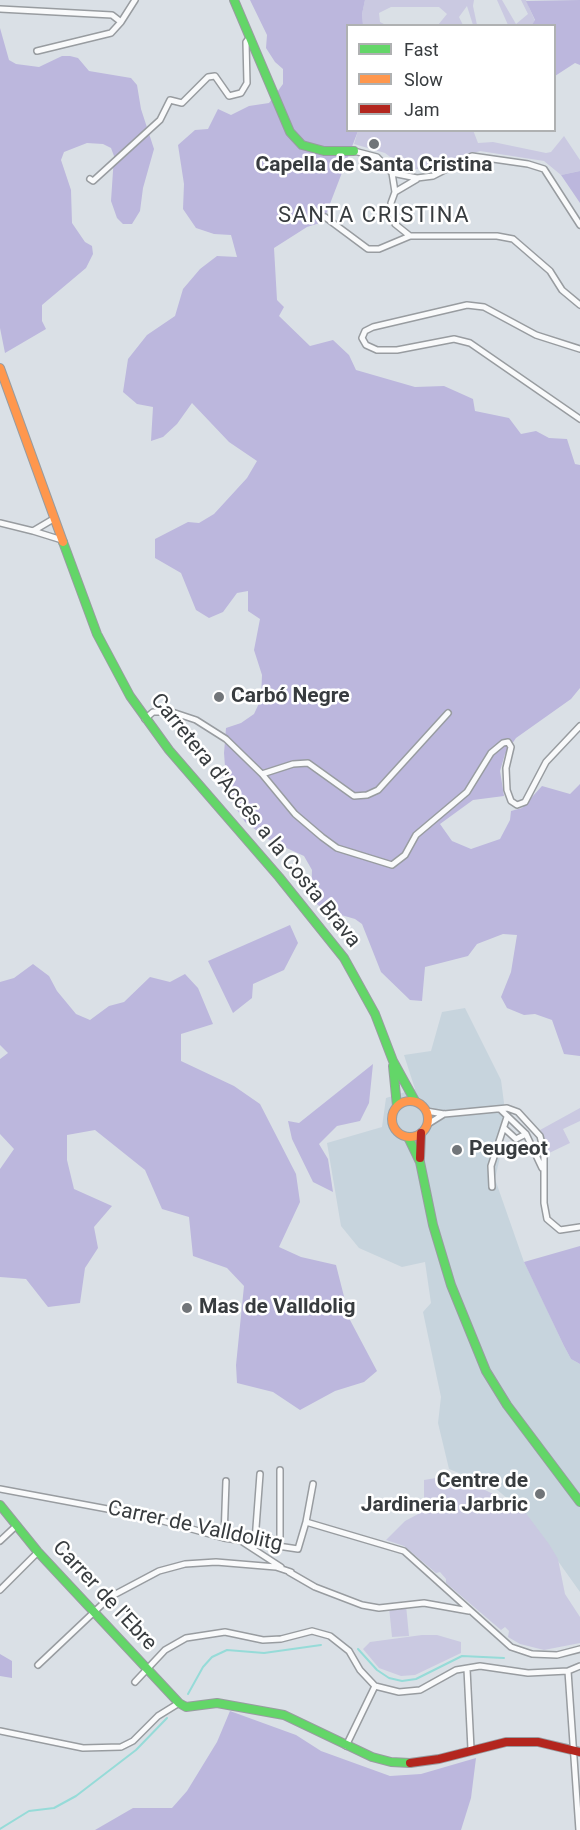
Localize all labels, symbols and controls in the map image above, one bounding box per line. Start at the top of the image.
legend [346,24,556,132]
text: Fast [404,39,439,60]
text: Slow [404,69,443,90]
text: Jam [404,99,440,120]
marker: Capella de Santa Cristina [367,137,381,151]
place label: Capella de Santa Cristina [255,153,493,179]
district label: SANTA CRISTINA [278,203,470,229]
place label: Carbó Negre [231,684,350,710]
street label: Carretera d'Accés a la Costa Brava [145,689,365,953]
marker: Carbó Negre [212,690,226,704]
place label: Peugeot [469,1137,548,1163]
marker: Peugeot [450,1143,464,1157]
place label: Mas de Valldolig [199,1295,355,1321]
marker: Mas de Valldolig [180,1301,194,1315]
place label: Centre de Jardineria Jarbric [361,1469,528,1519]
marker: Centre de Jardineria Jarbric [533,1487,547,1501]
street label: Carrer de Valldolitg [105,1496,285,1558]
street label: Carrer de l'Ebre [47,1536,161,1656]

